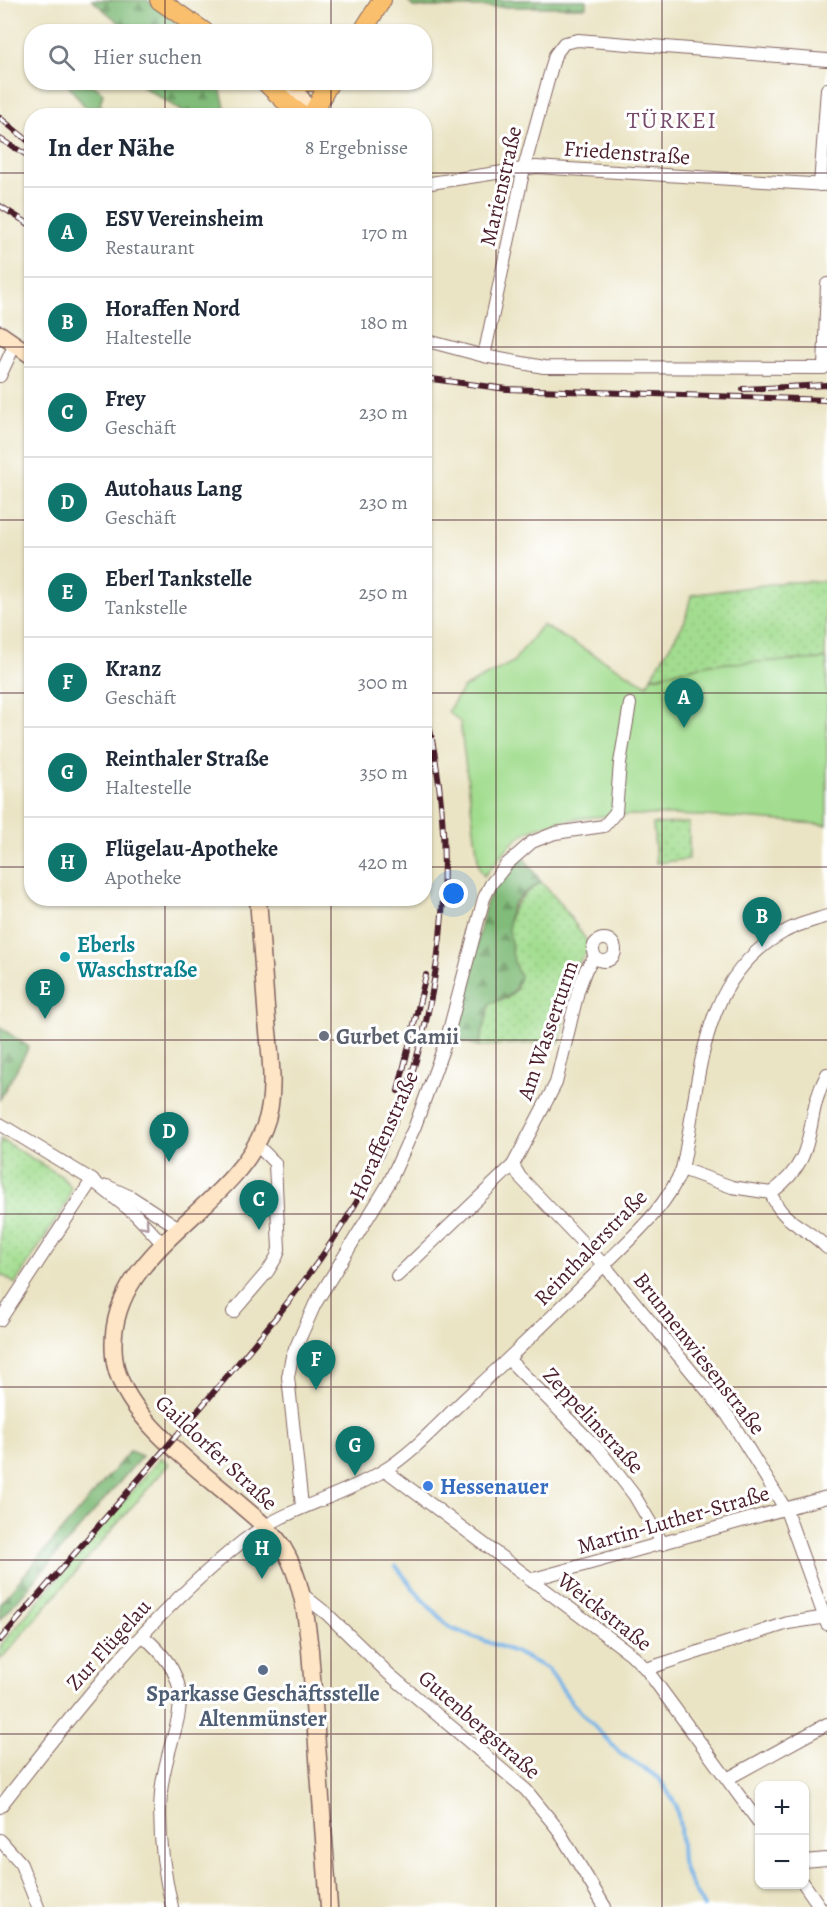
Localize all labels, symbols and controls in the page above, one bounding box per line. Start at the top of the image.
search box [24,24,432,90]
icon: search [45,41,78,74]
text: Hier suchen [93,42,202,72]
district label: TÜRKEI [626,104,718,136]
street label: Marienstraße [473,123,529,249]
text: In der Nähe [48,130,175,165]
text: 8 Ergebnisse [305,134,408,161]
street label: Friedenstraße [563,134,691,172]
text: ESV Vereinsheim [105,204,264,234]
text: A [61,219,74,246]
text: 170 m [362,219,408,246]
text: Restaurant [105,234,195,261]
text: Horaffen Nord [105,294,240,324]
text: B [61,309,74,336]
text: 180 m [360,309,408,336]
text: Haltestelle [105,324,192,351]
text: Frey [105,384,145,414]
text: C [61,399,74,426]
text: 230 m [359,399,408,426]
text: Geschäft [105,414,176,441]
text: Autohaus Lang [105,474,242,504]
text: D [61,489,74,516]
text: 230 m [359,489,408,516]
text: Geschäft [105,504,176,531]
text: Eberl Tankstelle [105,564,252,594]
text: E [62,579,73,606]
text: 250 m [359,579,408,606]
text: Tankstelle [105,594,187,621]
text: Kranz [105,654,161,684]
text: F [62,669,73,696]
text: 300 m [358,669,408,696]
pin: A [664,678,704,728]
text: Geschäft [105,684,176,711]
text: Reinthaler Straße [105,744,269,774]
text: G [61,759,74,786]
text: 350 m [360,759,408,786]
text: Haltestelle [105,774,192,801]
text: Flügelau-Apotheke [105,834,278,864]
text: H [60,849,75,876]
text: 420 m [358,849,408,876]
text: Apotheke [105,864,182,891]
your location [439,879,468,908]
pin: B [742,898,782,947]
place label: Eberls Waschstraße [76,930,197,985]
marker: Eberls Waschstraße [58,950,72,964]
street label: Am Wasserturm [510,956,586,1105]
pin: E [26,970,64,1019]
place label: Gurbet Camii [336,1022,459,1052]
marker: Gurbet Camii [317,1029,331,1043]
street label: Horaffenstraße [342,1066,426,1205]
pin: D [150,1112,188,1162]
pin: C [240,1180,278,1230]
street label: Reinthalerstraße [527,1183,654,1313]
one-way arrow [138,1218,149,1228]
street label: Brunnenwiesenstraße [626,1266,772,1441]
pin: F [296,1340,336,1390]
street label: Zeppelinstraße [536,1361,651,1481]
street label: Gaildorfer Straße [149,1388,284,1517]
pin: G [336,1426,374,1476]
place label: Hessenauer [440,1472,548,1502]
street label: Martin-Luther-Straße [574,1478,773,1562]
marker: Hessenauer [421,1479,435,1493]
pin: H [242,1530,282,1579]
street label: Weickstraße [550,1565,658,1658]
street label: Zur Flügelau [59,1592,158,1697]
marker: Sparkasse Geschäftsstelle Altenmünster [256,1663,270,1677]
street label: Gutenbergstraße [412,1663,547,1786]
place label: Sparkasse Geschäftsstelle Altenmünster [146,1679,380,1734]
map controls [755,1781,809,1889]
button: + [755,1781,809,1835]
button: − [755,1835,809,1889]

